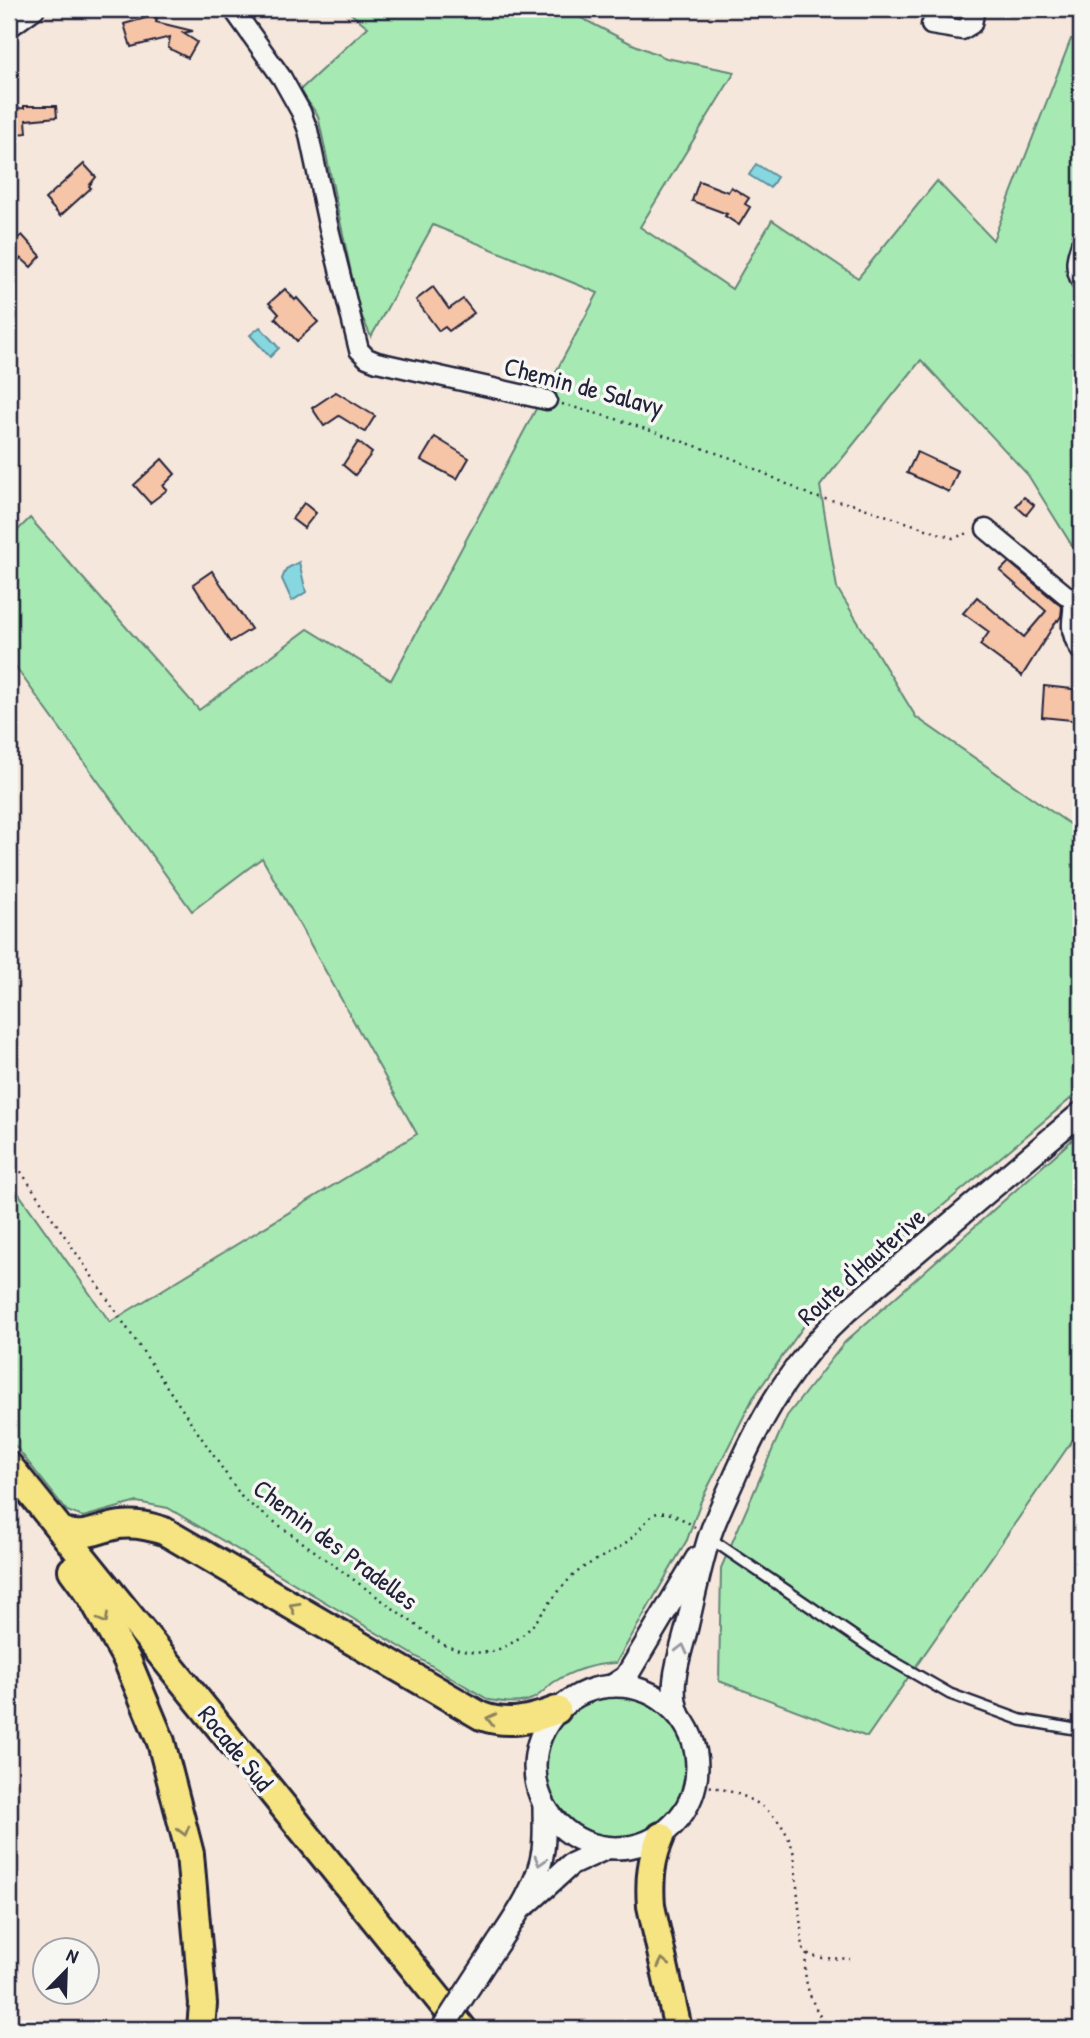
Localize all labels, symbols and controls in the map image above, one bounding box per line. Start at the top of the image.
street label: Chemin de Salavy [500,348,668,424]
street label: Route d'Hauterive [789,1199,933,1333]
street label: Chemin des Pradelles [246,1470,426,1618]
one-way arrow [288,1602,301,1615]
one-way arrow [96,1612,109,1625]
one-way arrow [674,1643,688,1655]
street label: Rocade Sud [190,1698,282,1798]
one-way arrow [486,1713,498,1727]
one-way arrow [176,1825,191,1837]
one-way arrow [534,1854,548,1866]
north arrow [32,1937,102,2007]
text: N [63,1941,82,1969]
one-way arrow [657,1957,672,1969]

